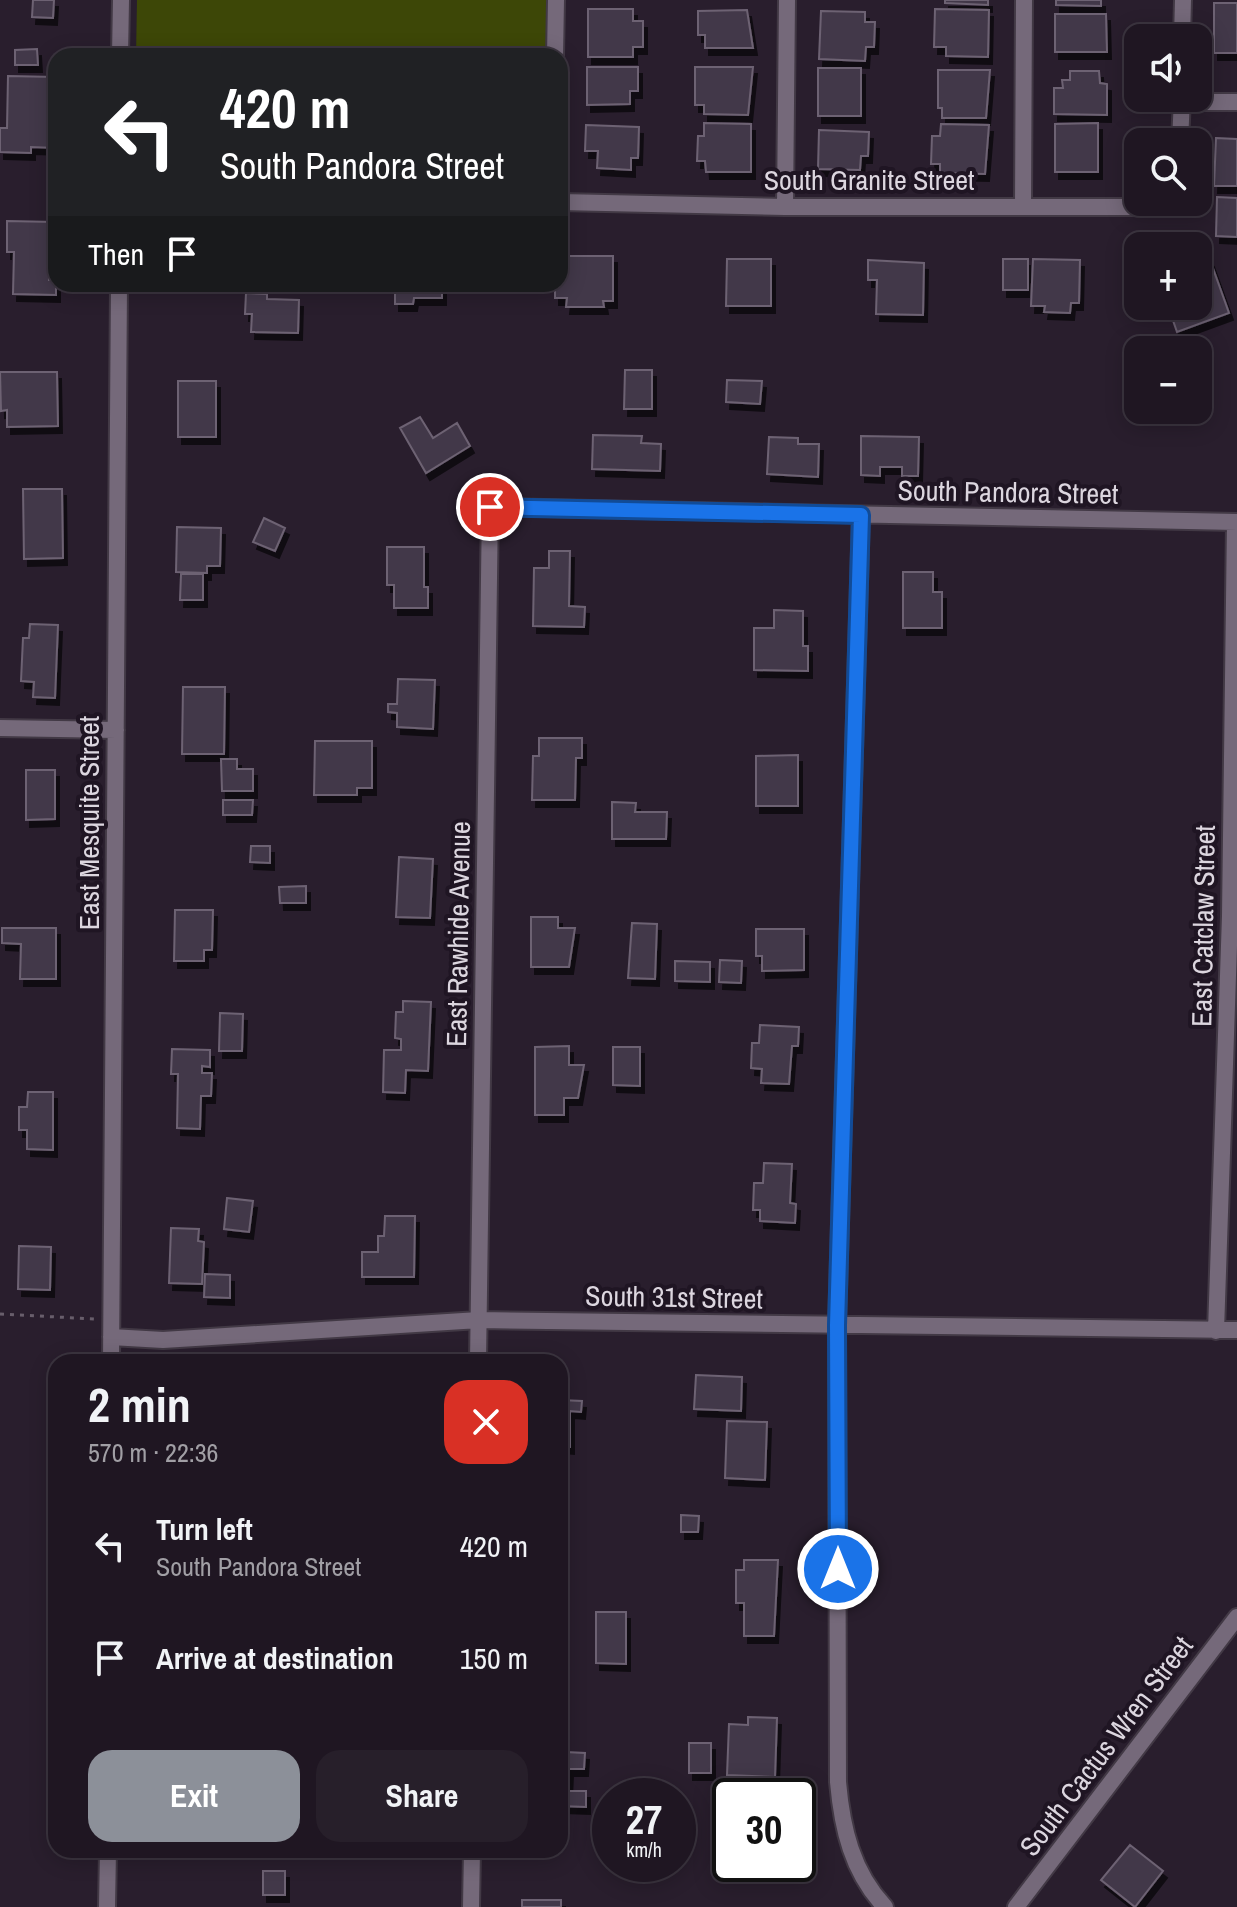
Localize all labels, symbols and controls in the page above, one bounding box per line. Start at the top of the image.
map controls [1124,24,1212,424]
button: sound [1124,24,1212,112]
text: 420 m [220,70,350,145]
icon: left [88,80,192,184]
button: search [1124,128,1212,216]
text: South Pandora Street [220,142,504,190]
street label: South Granite Street [764,161,974,199]
icon: arrive [160,232,204,276]
button: + [1124,232,1212,320]
text: Then [88,234,144,274]
button: − [1124,336,1212,424]
street label: South Pandora Street [897,471,1119,513]
pin [456,473,524,541]
icon: arrive [468,485,512,529]
street label: East Mesquite Street [70,716,108,930]
street label: East Rawhide Avenue [437,821,479,1047]
street label: East Catclaw Street [1182,825,1224,1027]
street label: South 31st Street [585,1276,763,1318]
text: 2 min [88,1372,191,1437]
button: close [444,1380,528,1464]
text: 570 m · 22:36 [88,1435,218,1470]
text: Turn left [156,1509,253,1549]
icon: left [88,1524,132,1568]
text: 420 m [460,1526,528,1566]
position arrow [796,1527,880,1611]
text: South Pandora Street [156,1549,361,1584]
street label: South Cactus Wren Street [1011,1628,1201,1864]
icon: arrive [88,1636,132,1680]
text: Arrive at destination [156,1638,394,1678]
text: 150 m [460,1638,528,1678]
button: Exit [88,1750,300,1842]
button: Share [316,1750,528,1842]
speed limit sign: 30 [712,1778,816,1882]
text: 27 [626,1793,662,1846]
text: km/h [626,1836,662,1863]

